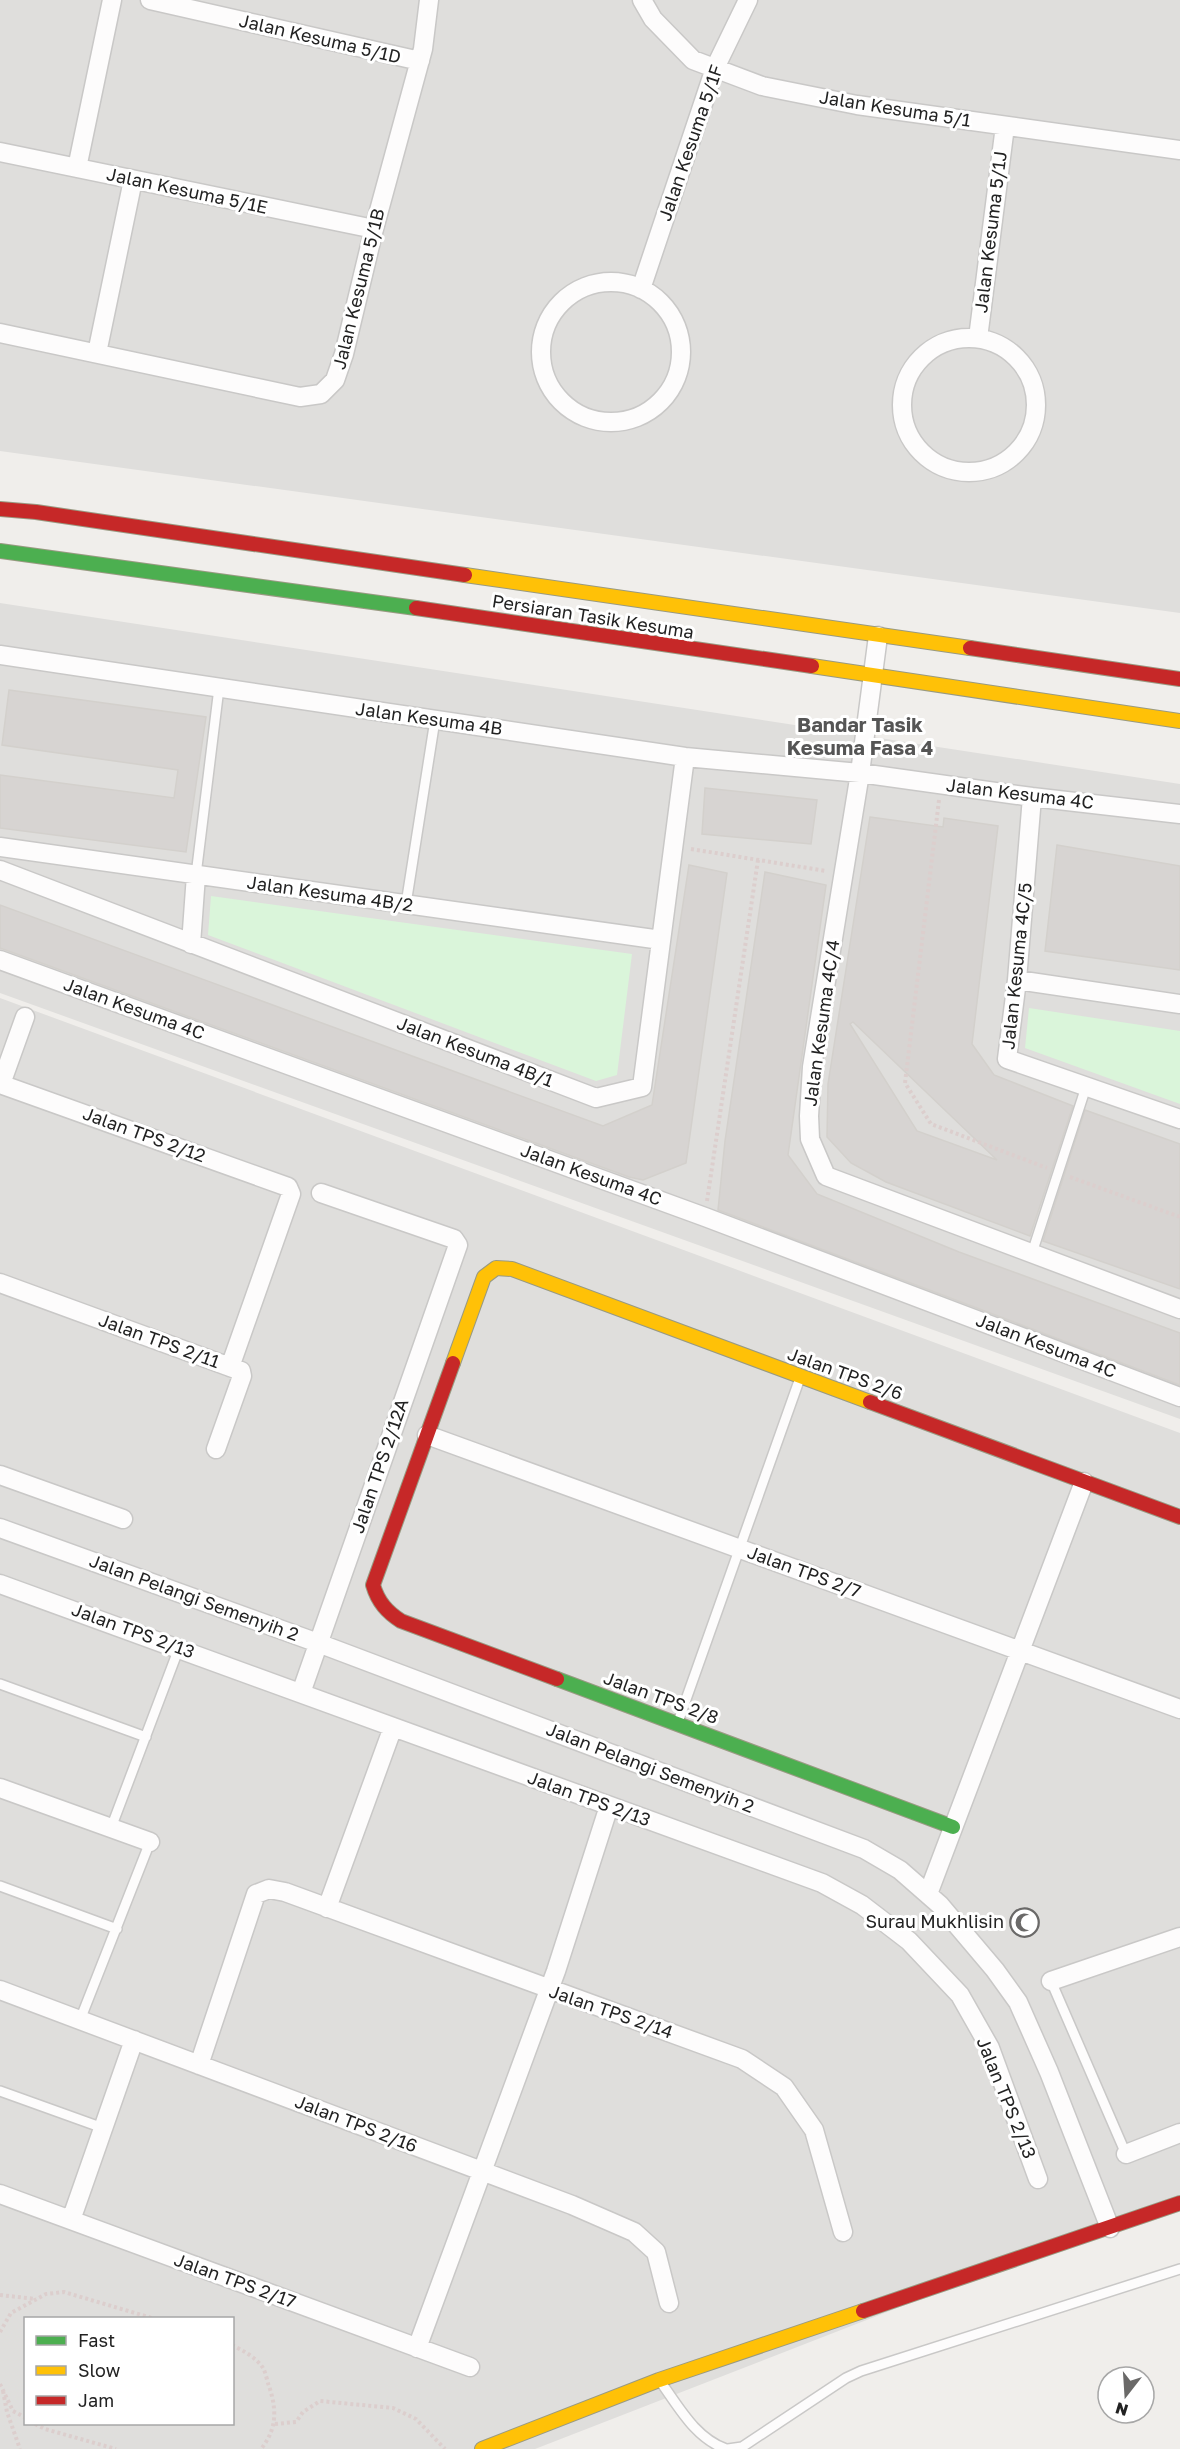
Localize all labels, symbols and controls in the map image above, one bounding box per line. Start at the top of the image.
street label: Jalan Kesuma 5/1D [237,9,403,67]
street label: Jalan Kesuma 5/1F [653,62,727,224]
street label: Jalan Kesuma 5/1 [818,85,973,131]
street label: Jalan Kesuma 5/1J [969,150,1011,314]
street label: Jalan Kesuma 5/1E [105,162,270,218]
street label: Jalan Kesuma 5/1B [327,206,389,371]
street label: Persiaran Tasik Kesuma [491,589,696,643]
street label: Jalan Kesuma 4B [354,697,504,739]
district label: Bandar Tasik Kesuma Fasa 4 [787,712,933,759]
street label: Jalan Kesuma 4C [945,773,1095,813]
street label: Jalan Kesuma 4B/2 [246,870,415,916]
street label: Jalan Kesuma 4C/5 [996,881,1036,1050]
street label: Jalan Kesuma 4C/4 [798,938,844,1108]
street label: Jalan Kesuma 4C [61,972,208,1044]
street label: Jalan Kesuma 4B/1 [394,1011,557,1091]
street label: Jalan TPS 2/12 [80,1102,209,1166]
street label: Jalan Kesuma 4C [518,1138,665,1210]
street label: Jalan TPS 2/11 [96,1308,223,1372]
street label: Jalan Kesuma 4C [973,1308,1120,1382]
street label: Jalan TPS 2/6 [785,1342,906,1404]
street label: Jalan TPS 2/12A [346,1395,412,1536]
street label: Jalan TPS 2/7 [745,1540,864,1602]
street label: Jalan Pelangi Semenyih 2 [87,1549,302,1645]
street label: Jalan TPS 2/13 [69,1598,198,1662]
street label: Jalan TPS 2/8 [601,1666,722,1728]
street label: Jalan Pelangi Semenyih 2 [543,1717,757,1817]
street label: Jalan TPS 2/13 [525,1766,654,1830]
mosque icon: Surau Mukhlisin [1009,1906,1041,1938]
place label: Surau Mukhlisin [866,1910,1004,1932]
street label: Jalan TPS 2/14 [547,1980,676,2043]
street label: Jalan TPS 2/13 [973,2034,1041,2162]
street label: Jalan TPS 2/16 [292,2090,421,2157]
street label: Jalan TPS 2/17 [171,2248,299,2312]
legend [24,2317,234,2425]
text: Fast [78,2329,115,2351]
text: Slow [78,2359,121,2381]
north arrow [1096,2365,1156,2425]
text: Jam [78,2389,114,2411]
text: N [1113,2398,1130,2421]

